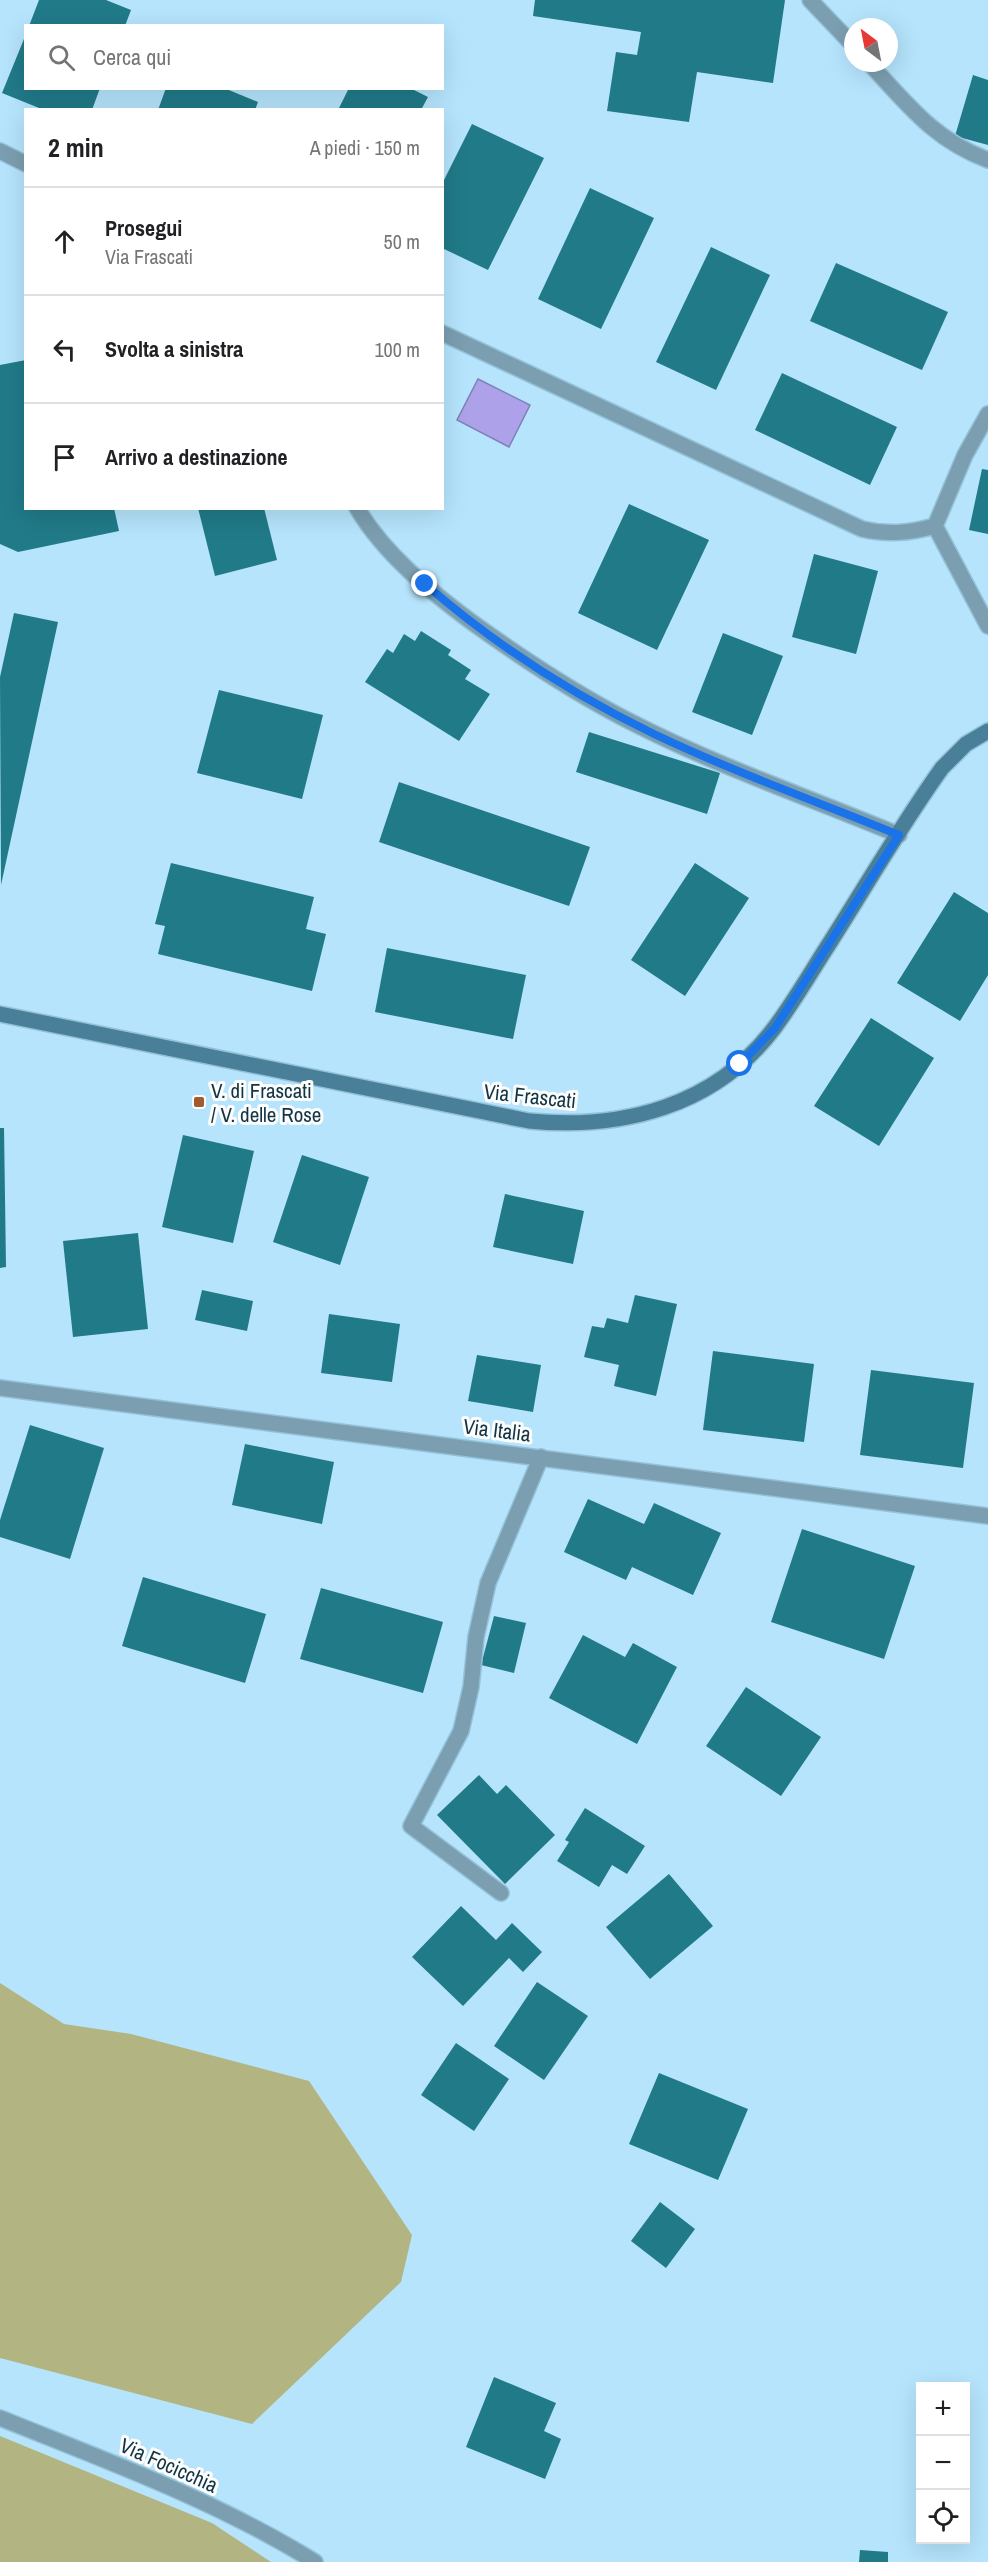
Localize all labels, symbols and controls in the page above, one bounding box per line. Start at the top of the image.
north arrow [844,18,898,72]
search box [24,24,444,90]
icon: search [45,41,78,74]
text: Cerca qui [93,42,171,72]
text: 2 min [48,130,104,165]
text: A piedi · 150 m [310,134,420,161]
text: Prosegui [105,213,182,243]
icon: ahead [48,225,81,258]
text: 50 m [384,228,420,255]
text: Via Frascati [105,243,193,270]
icon: left [48,333,81,366]
text: Svolta a sinistra [105,334,243,364]
text: 100 m [374,336,420,363]
icon: arrive [48,441,81,474]
text: Arrivo a destinazione [105,442,287,472]
route end [411,570,437,596]
route start [726,1050,752,1076]
place label: V. di Frascati / V. delle Rose [211,1076,321,1129]
street label: Via Frascati [482,1077,578,1115]
marker: V. di Frascati / V. delle Rose [192,1095,206,1109]
street label: Via Italia [462,1411,533,1449]
map controls [916,2382,970,2544]
button: + [916,2382,970,2436]
street label: Via Focicchia [116,2431,223,2500]
button: − [916,2436,970,2490]
button: locate [916,2490,970,2544]

